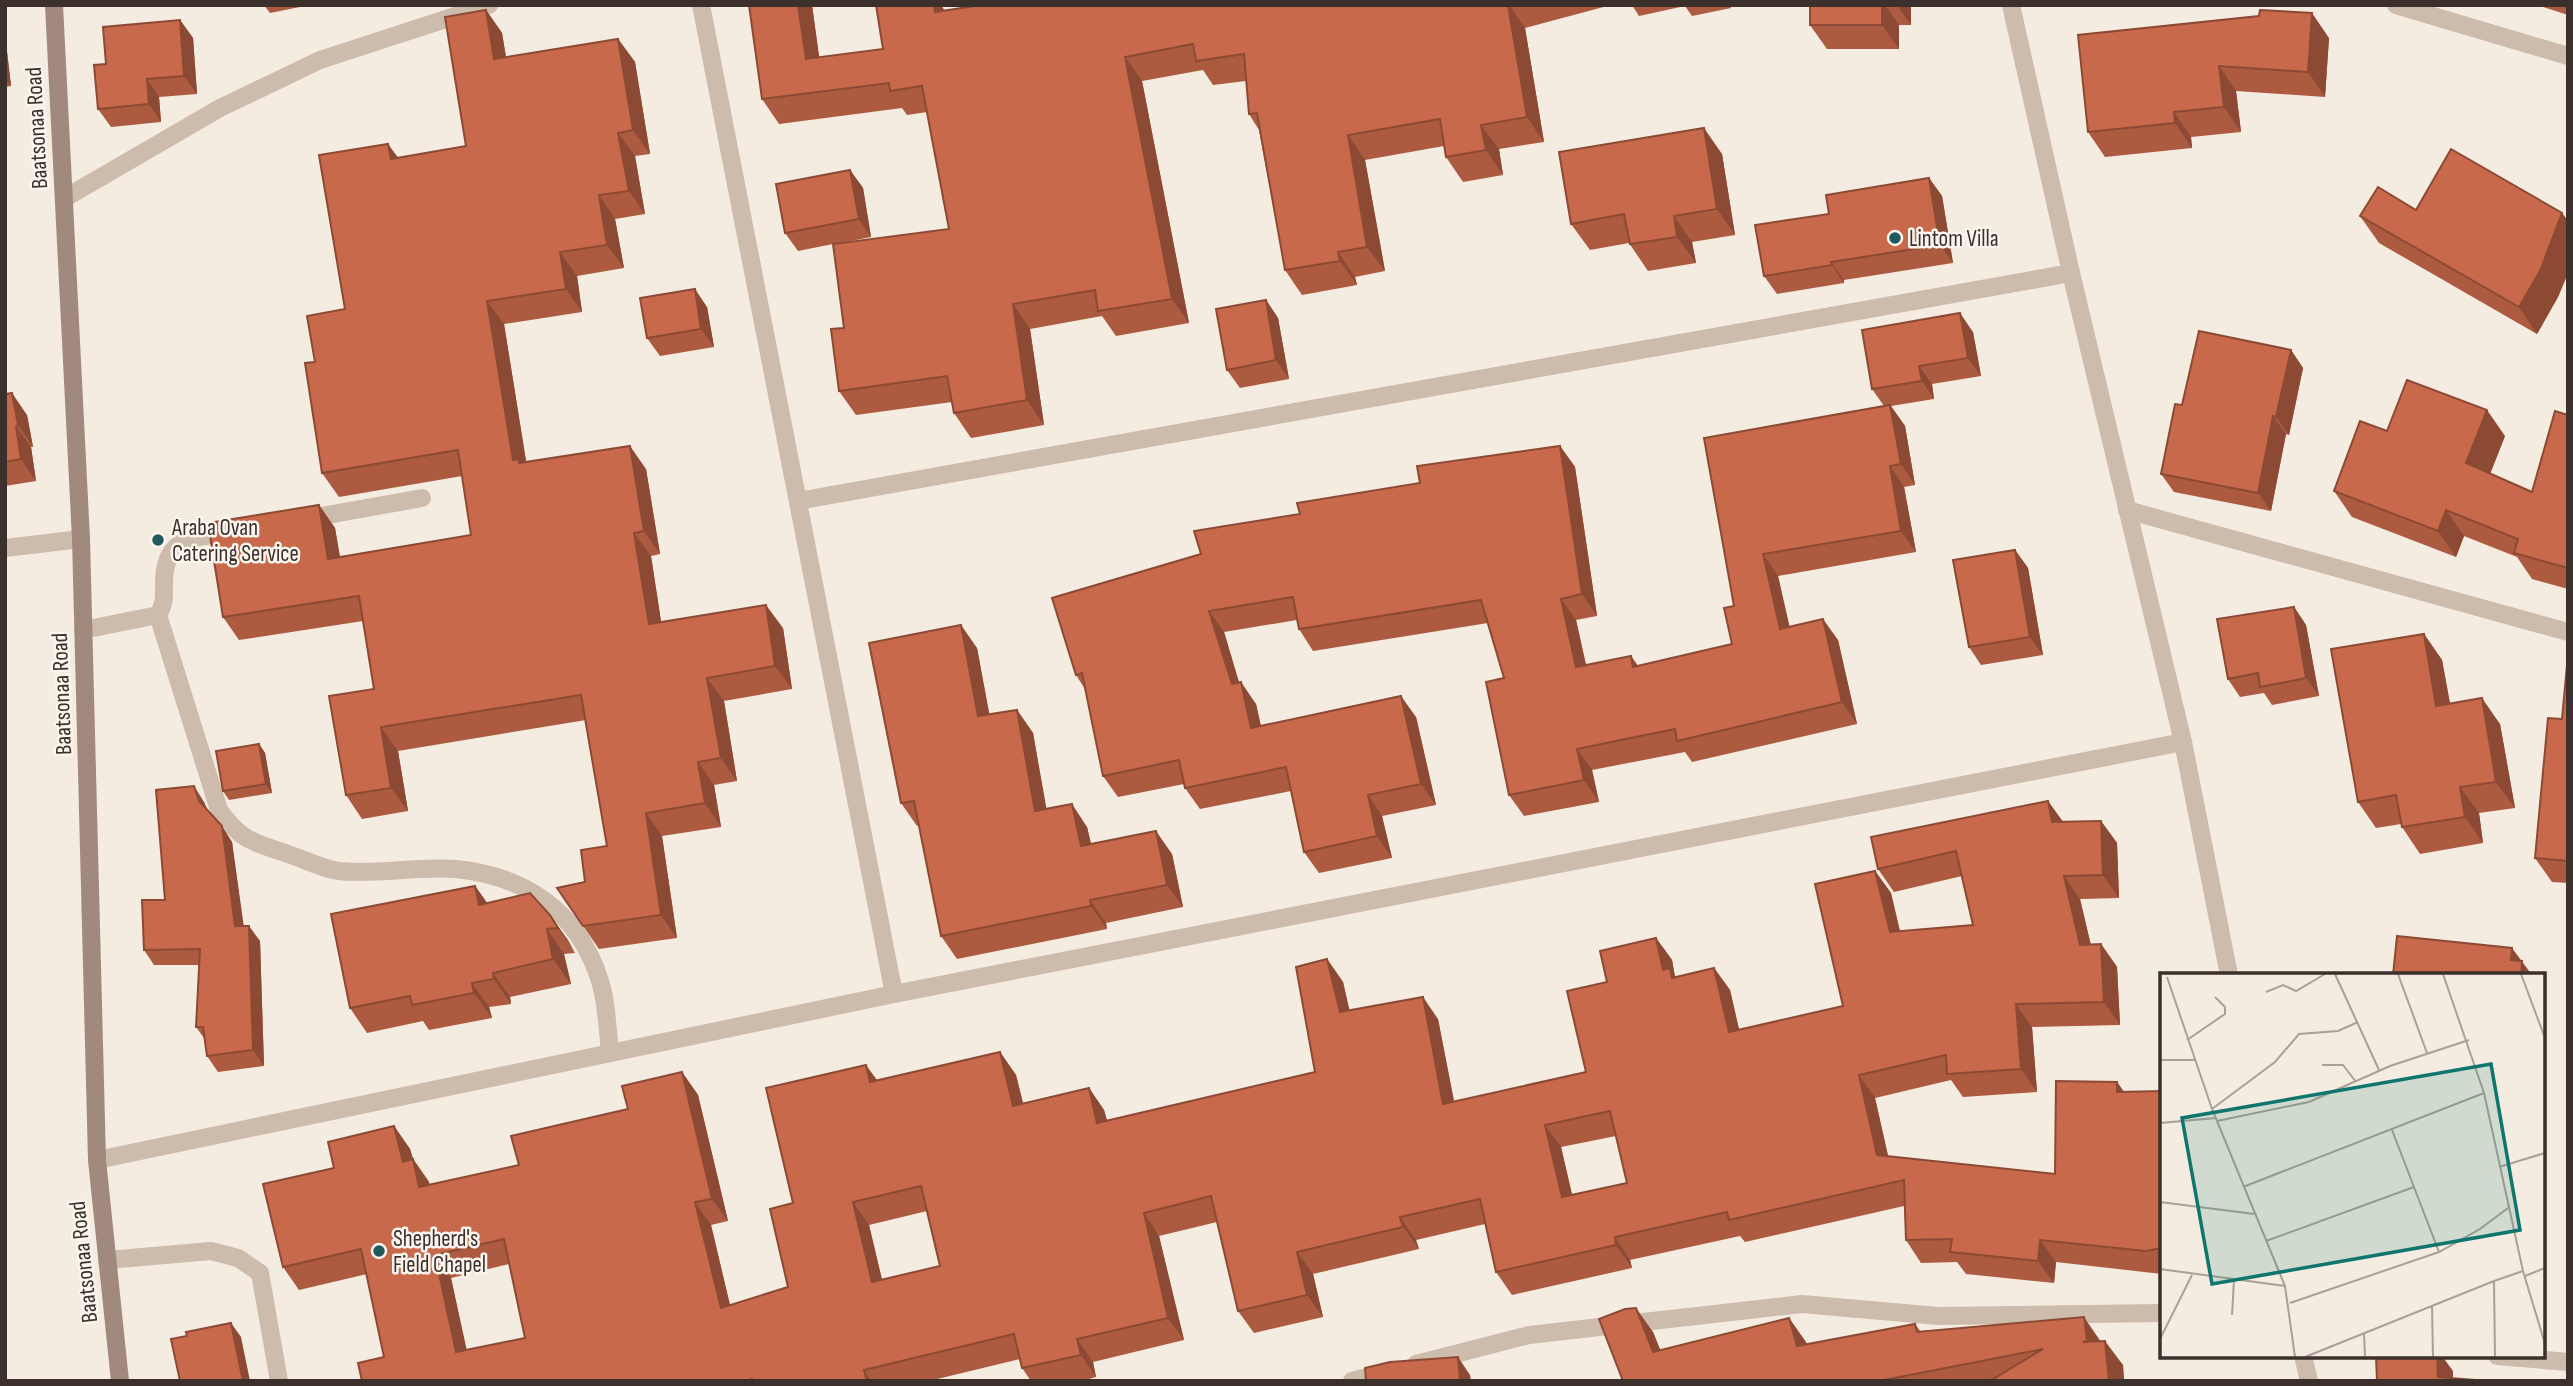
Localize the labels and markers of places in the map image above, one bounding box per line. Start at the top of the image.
place label: Lintom Villa [1909,225,1999,253]
marker: Lintom Villa [1887,230,1903,246]
place label: Araba Ovan Catering Service [171,514,299,568]
marker: Araba Ovan Catering Service [150,532,166,548]
place label: Shepherd's Field Chapel [393,1225,486,1279]
marker: Shepherd's Field Chapel [371,1243,387,1259]

